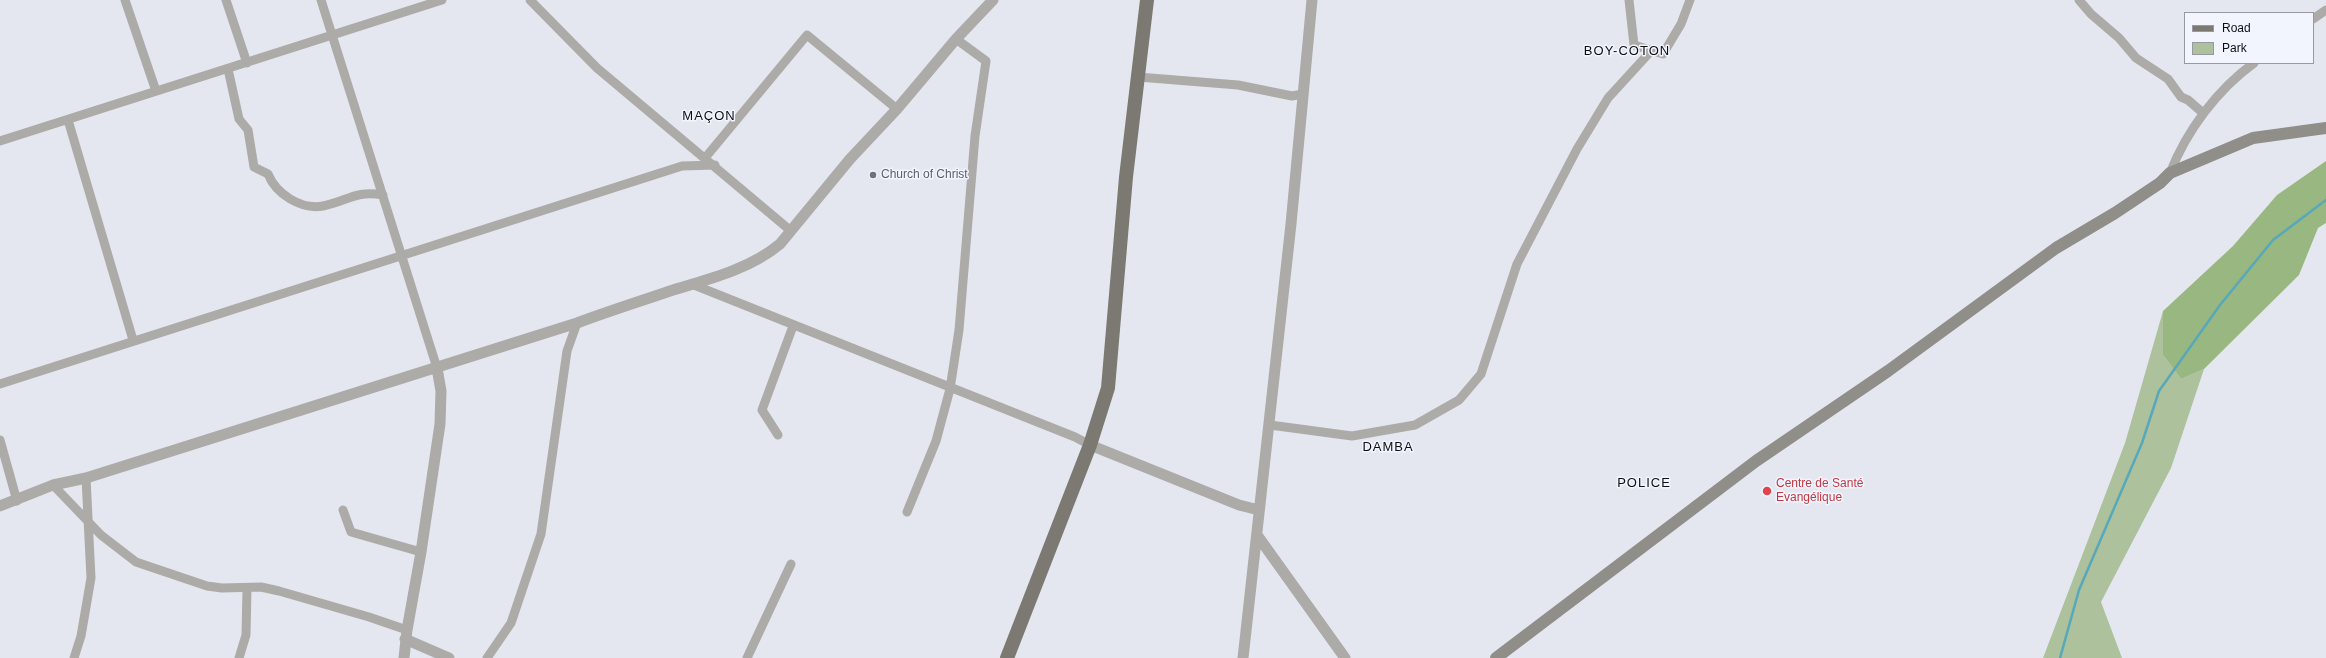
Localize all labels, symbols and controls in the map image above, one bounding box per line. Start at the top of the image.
legend [2184,12,2314,64]
text: Road [2222,21,2251,35]
text: Park [2222,41,2247,55]
district label: BOY-COTON [1584,43,1670,59]
district label: MAÇON [682,108,736,124]
place label: Church of Christ [881,168,968,182]
marker: Church of Christ [868,170,878,180]
district label: DAMBA [1362,439,1414,455]
district label: POLICE [1617,475,1671,491]
place label: Centre de Santé Evangélique [1776,477,1863,505]
marker: Centre de Santé Evangélique [1761,485,1773,497]

